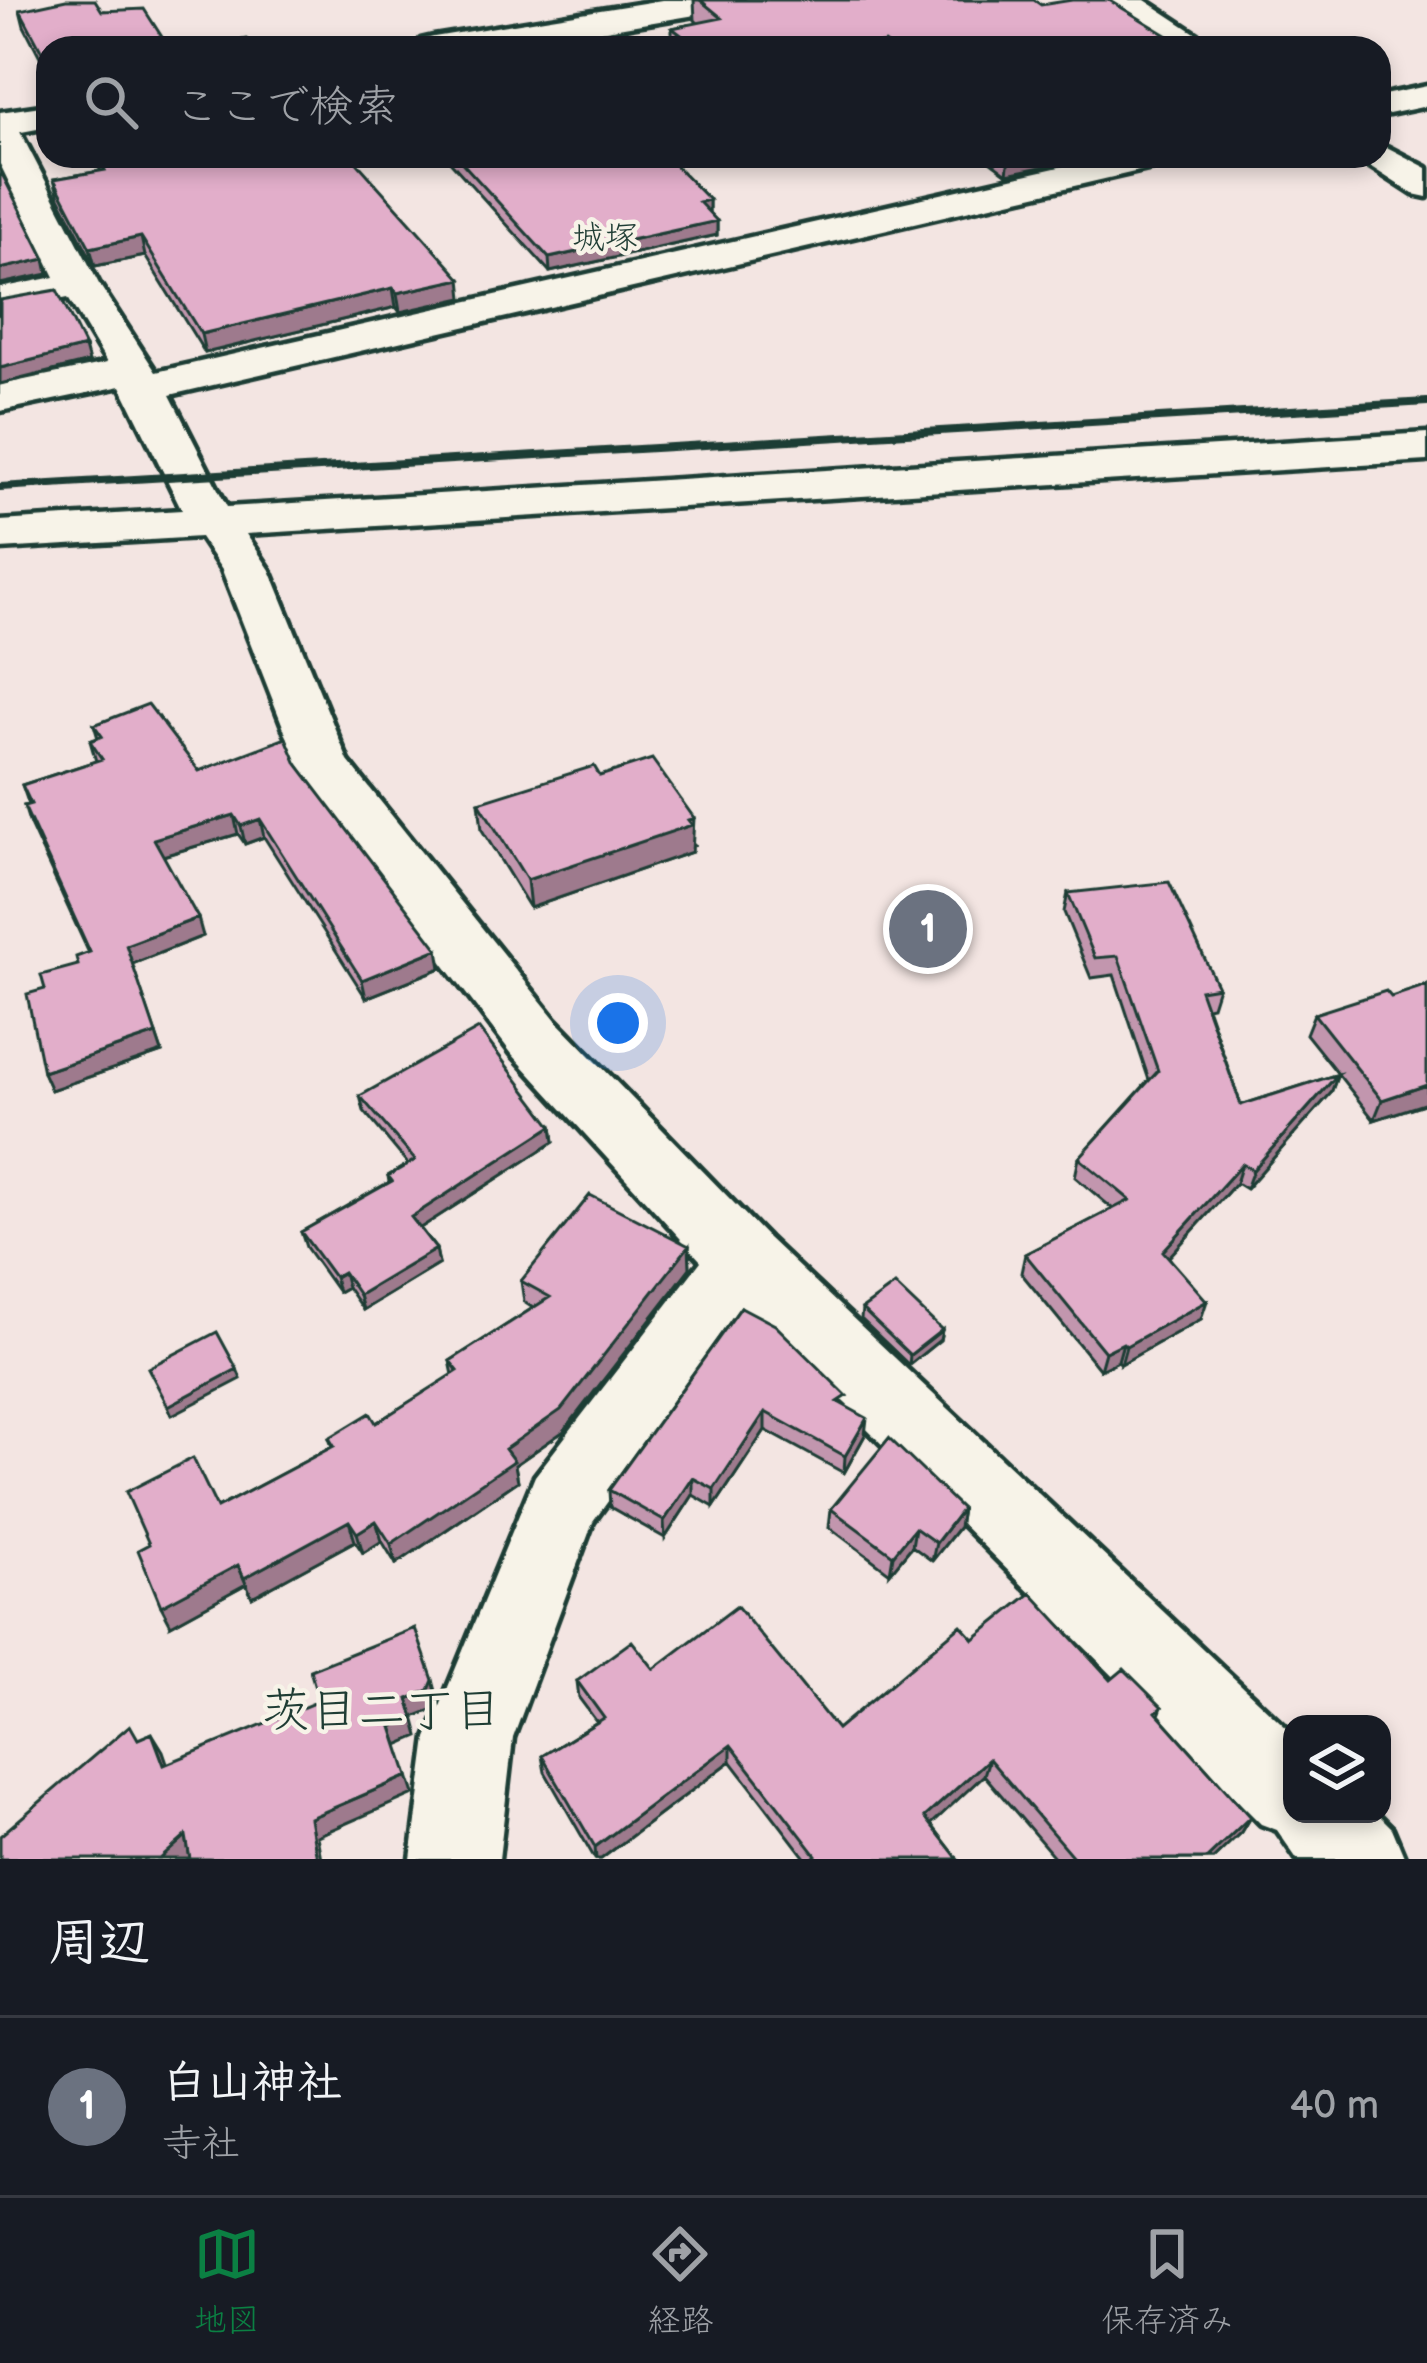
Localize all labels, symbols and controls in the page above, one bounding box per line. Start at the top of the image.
search box [36,36,1391,168]
icon: search [78,69,144,135]
text: ここで検索 [174,80,399,135]
district label: 城塚 [572,218,638,258]
pin: 1 [889,884,967,974]
your location [588,993,648,1053]
district label: 茨目二丁目 [262,1683,502,1740]
map controls [1283,1715,1391,1823]
button: layers [1283,1715,1391,1823]
text: 周辺 [48,1913,150,1974]
text: 白山神社 [162,2056,342,2111]
text: 1 [79,2083,95,2130]
text: 40 m [1289,2083,1379,2130]
text: 寺社 [162,2121,240,2168]
tab: 地図 [194,2221,260,2341]
tab: 経路 [647,2221,713,2341]
tab: 保存済み [1101,2221,1233,2341]

